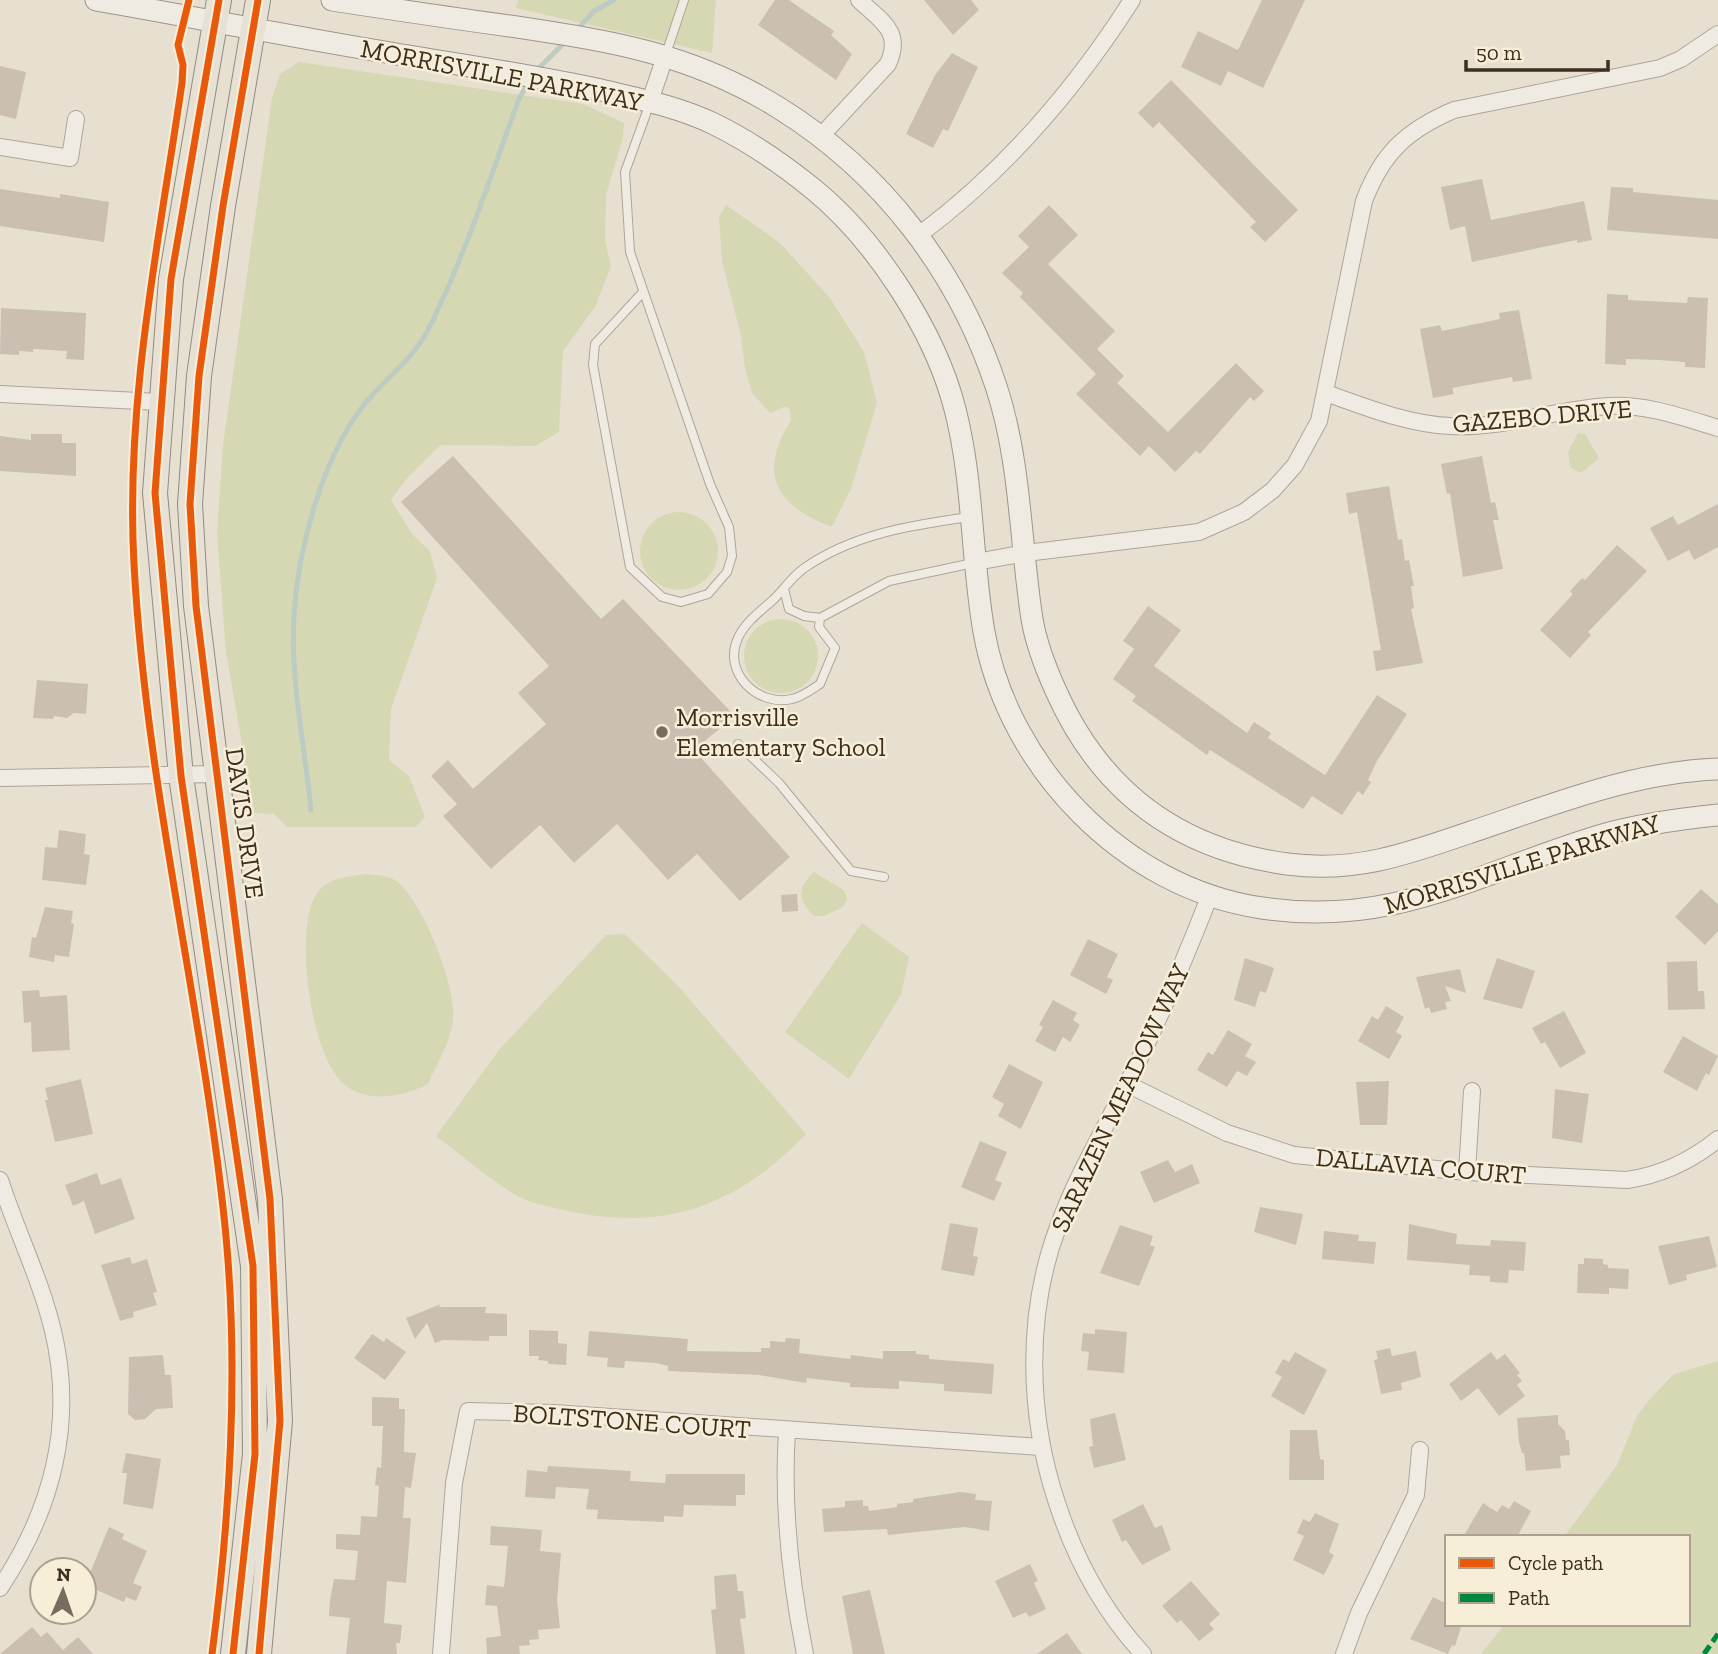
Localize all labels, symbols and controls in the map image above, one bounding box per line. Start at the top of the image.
scale bar [1466,28,1608,72]
street label: MORRISVILLE PARKWAY [358,32,646,118]
text: 50 m [1476,40,1522,65]
street label: GAZEBO DRIVE [1451,392,1633,440]
place label: Morrisville Elementary School [676,701,886,763]
marker: Morrisville Elementary School [654,724,670,740]
street label: DAVIS DRIVE [219,745,271,901]
street label: MORRISVILLE PARKWAY [1380,807,1664,921]
street label: SARAZEN MEADOW WAY [1044,959,1196,1237]
street label: DALLAVIA COURT [1314,1141,1528,1191]
street label: BOLTSTONE COURT [512,1397,752,1445]
legend [1445,1535,1690,1626]
text: Cycle path [1508,1550,1603,1575]
north arrow [28,1556,98,1626]
text: N [56,1563,71,1586]
text: Path [1508,1585,1550,1610]

